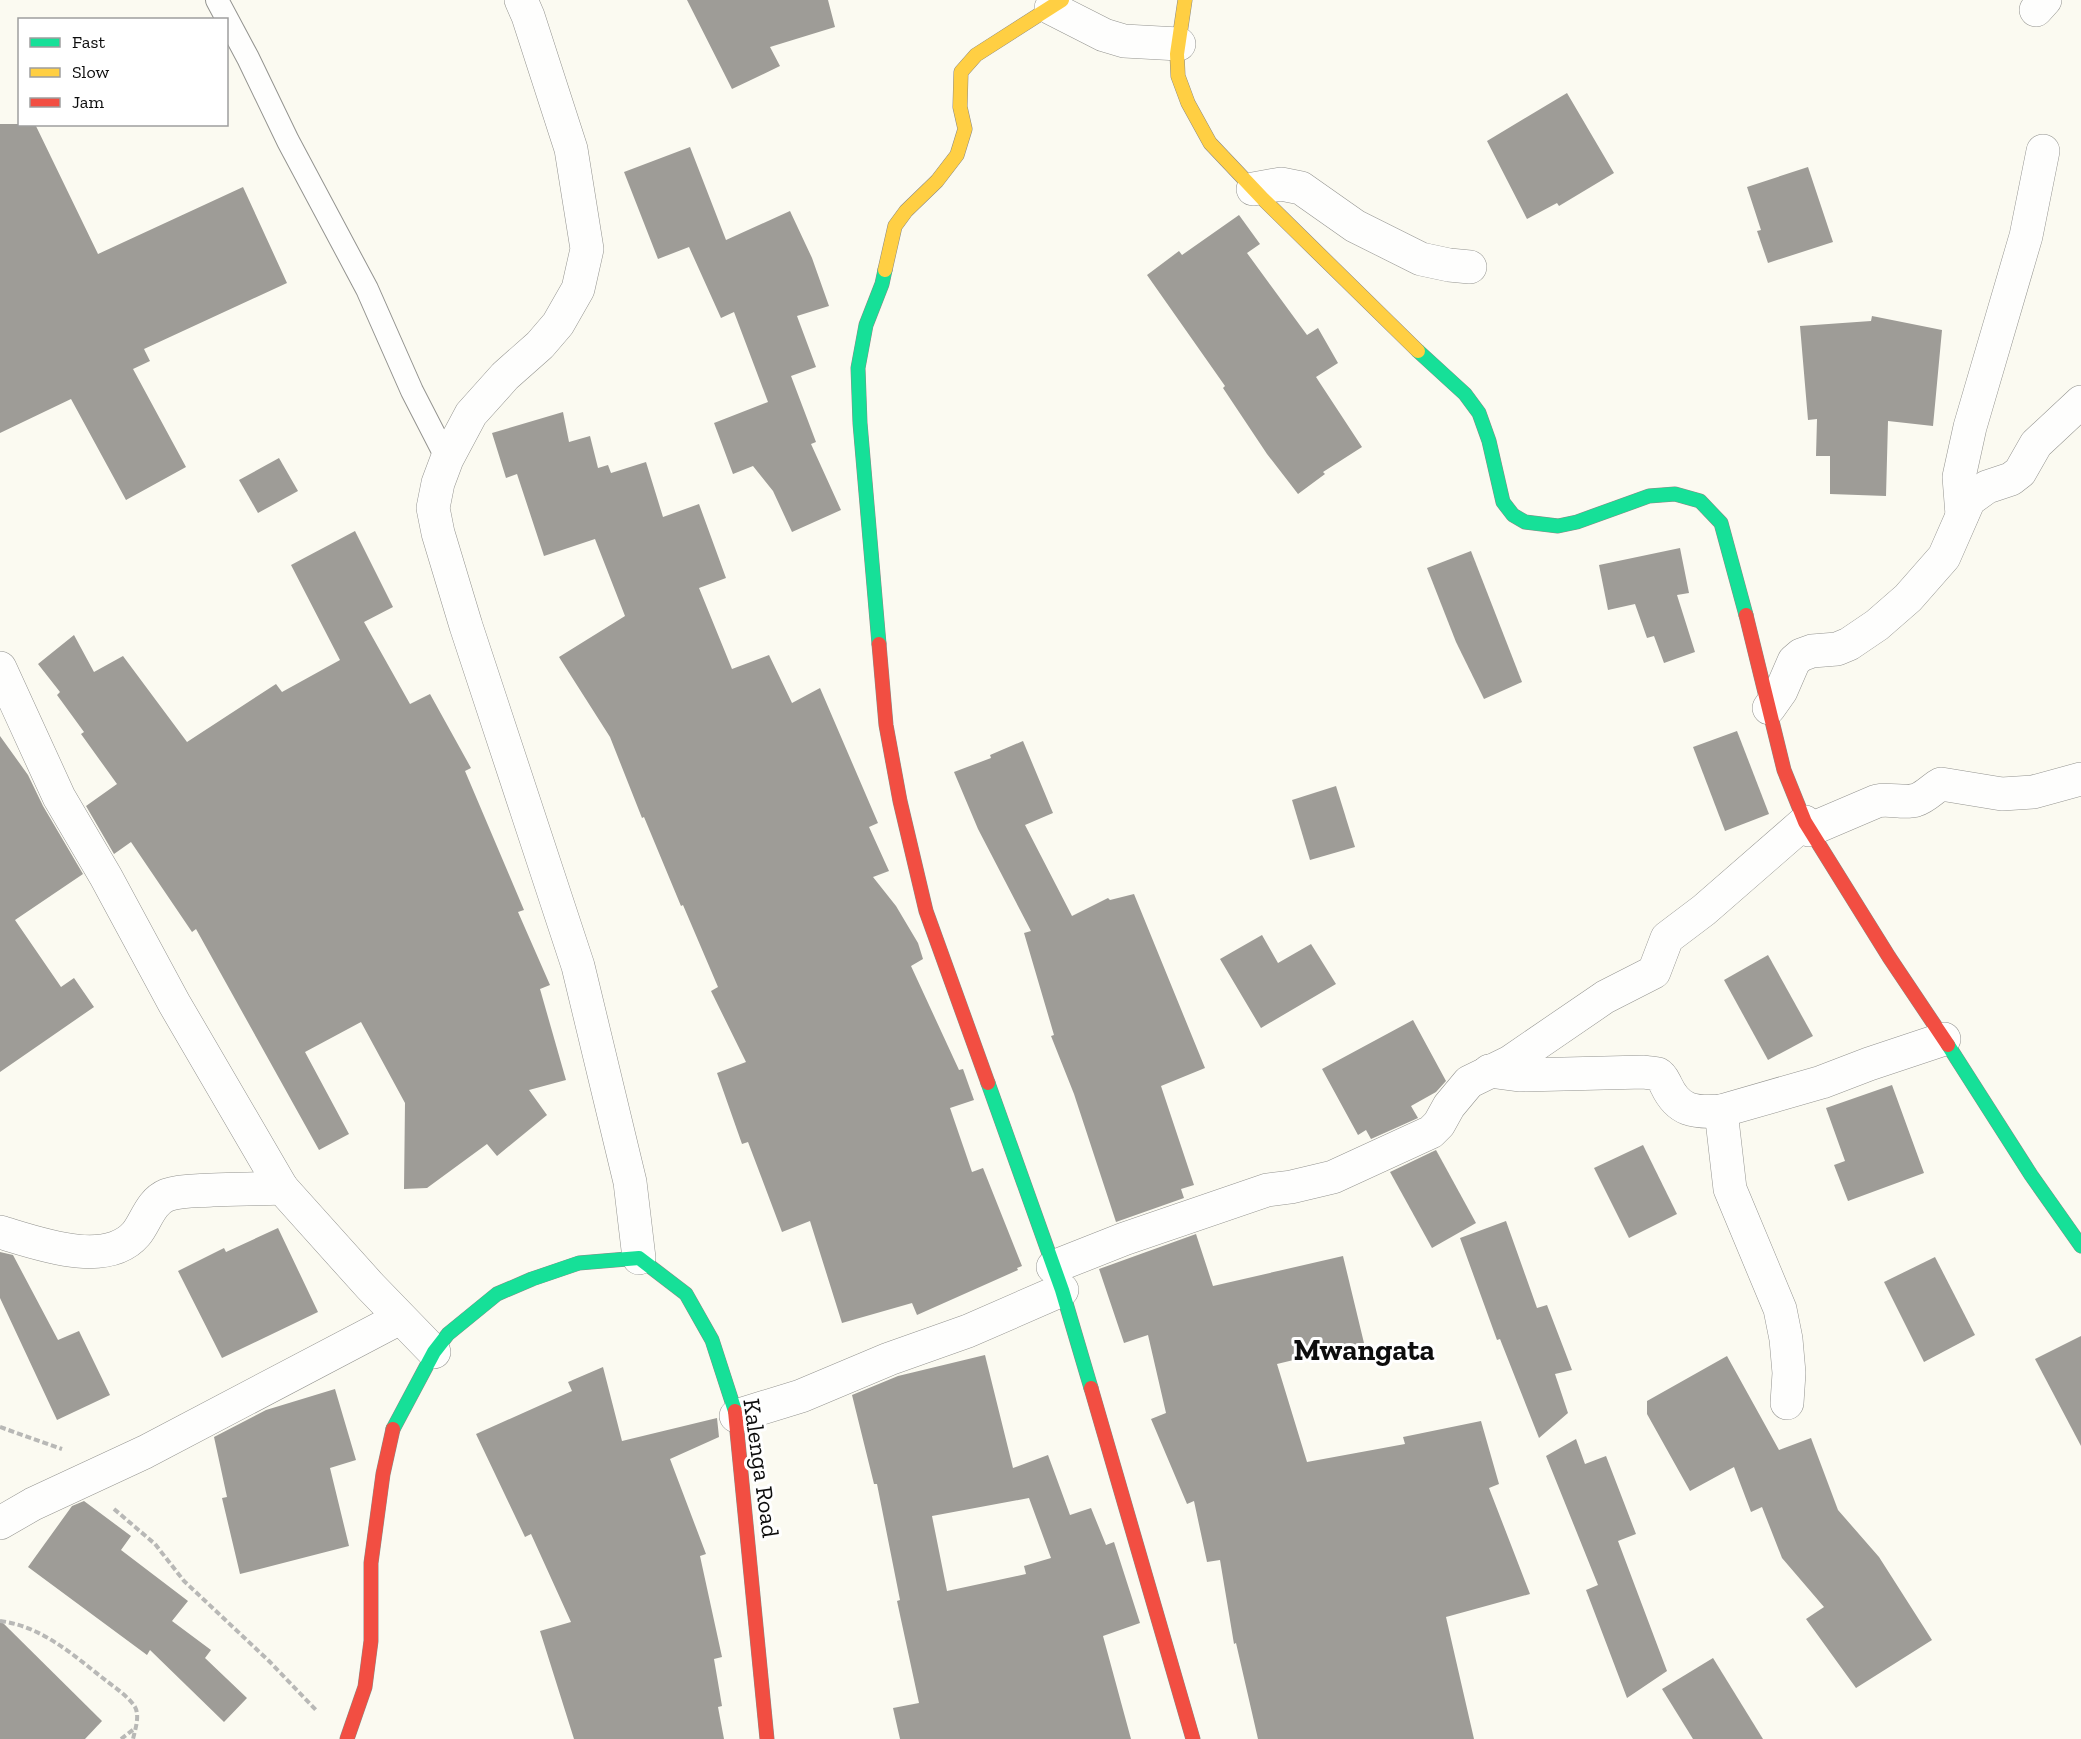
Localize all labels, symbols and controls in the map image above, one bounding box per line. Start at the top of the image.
legend [18,18,228,126]
text: Fast [72,31,105,53]
text: Slow [72,61,109,83]
text: Jam [72,91,104,113]
district label: Mwangata [1293,1332,1435,1368]
street label: Kalenga Road [737,1396,786,1539]

